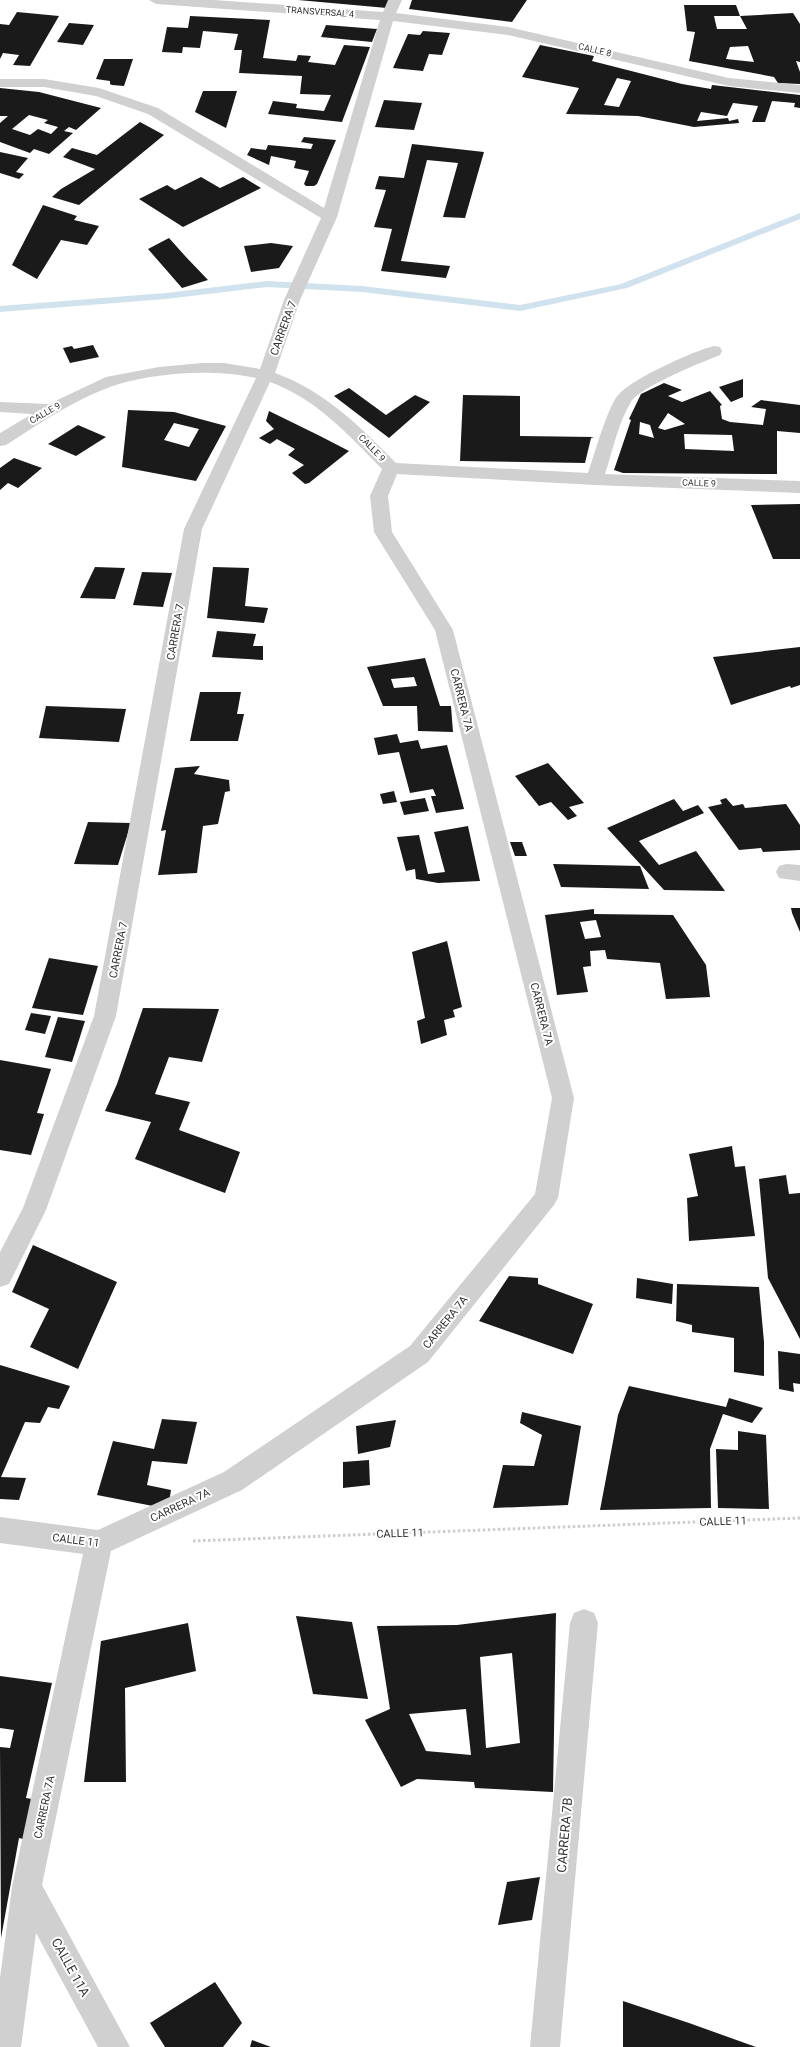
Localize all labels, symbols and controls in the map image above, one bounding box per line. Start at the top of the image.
street label: TRANSVERSAL 4 [286,5,354,19]
street label: CALLE 8 [577,41,613,59]
street label: CARRERA 7 [268,299,299,357]
street label: CALLE 9 [28,400,62,426]
street label: CALLE 9 [357,432,387,464]
street label: CALLE 9 [682,477,716,489]
street label: CARRERA 7 [164,603,187,661]
street label: CARRERA 7A [447,667,476,734]
street label: CARRERA 7 [107,921,130,979]
street label: CARRERA 7A [527,981,556,1048]
street label: CARRERA 7A [420,1293,471,1351]
street label: CARRERA 7A [148,1486,213,1525]
street label: CALLE 11 [699,1514,747,1529]
street label: CALLE 11 [376,1526,424,1541]
street label: CALLE 11 [52,1531,100,1550]
street label: CARRERA 7A [31,1774,58,1840]
street label: CARRERA 7B [554,1797,575,1873]
street label: CALLE 11A [48,1935,93,2000]

